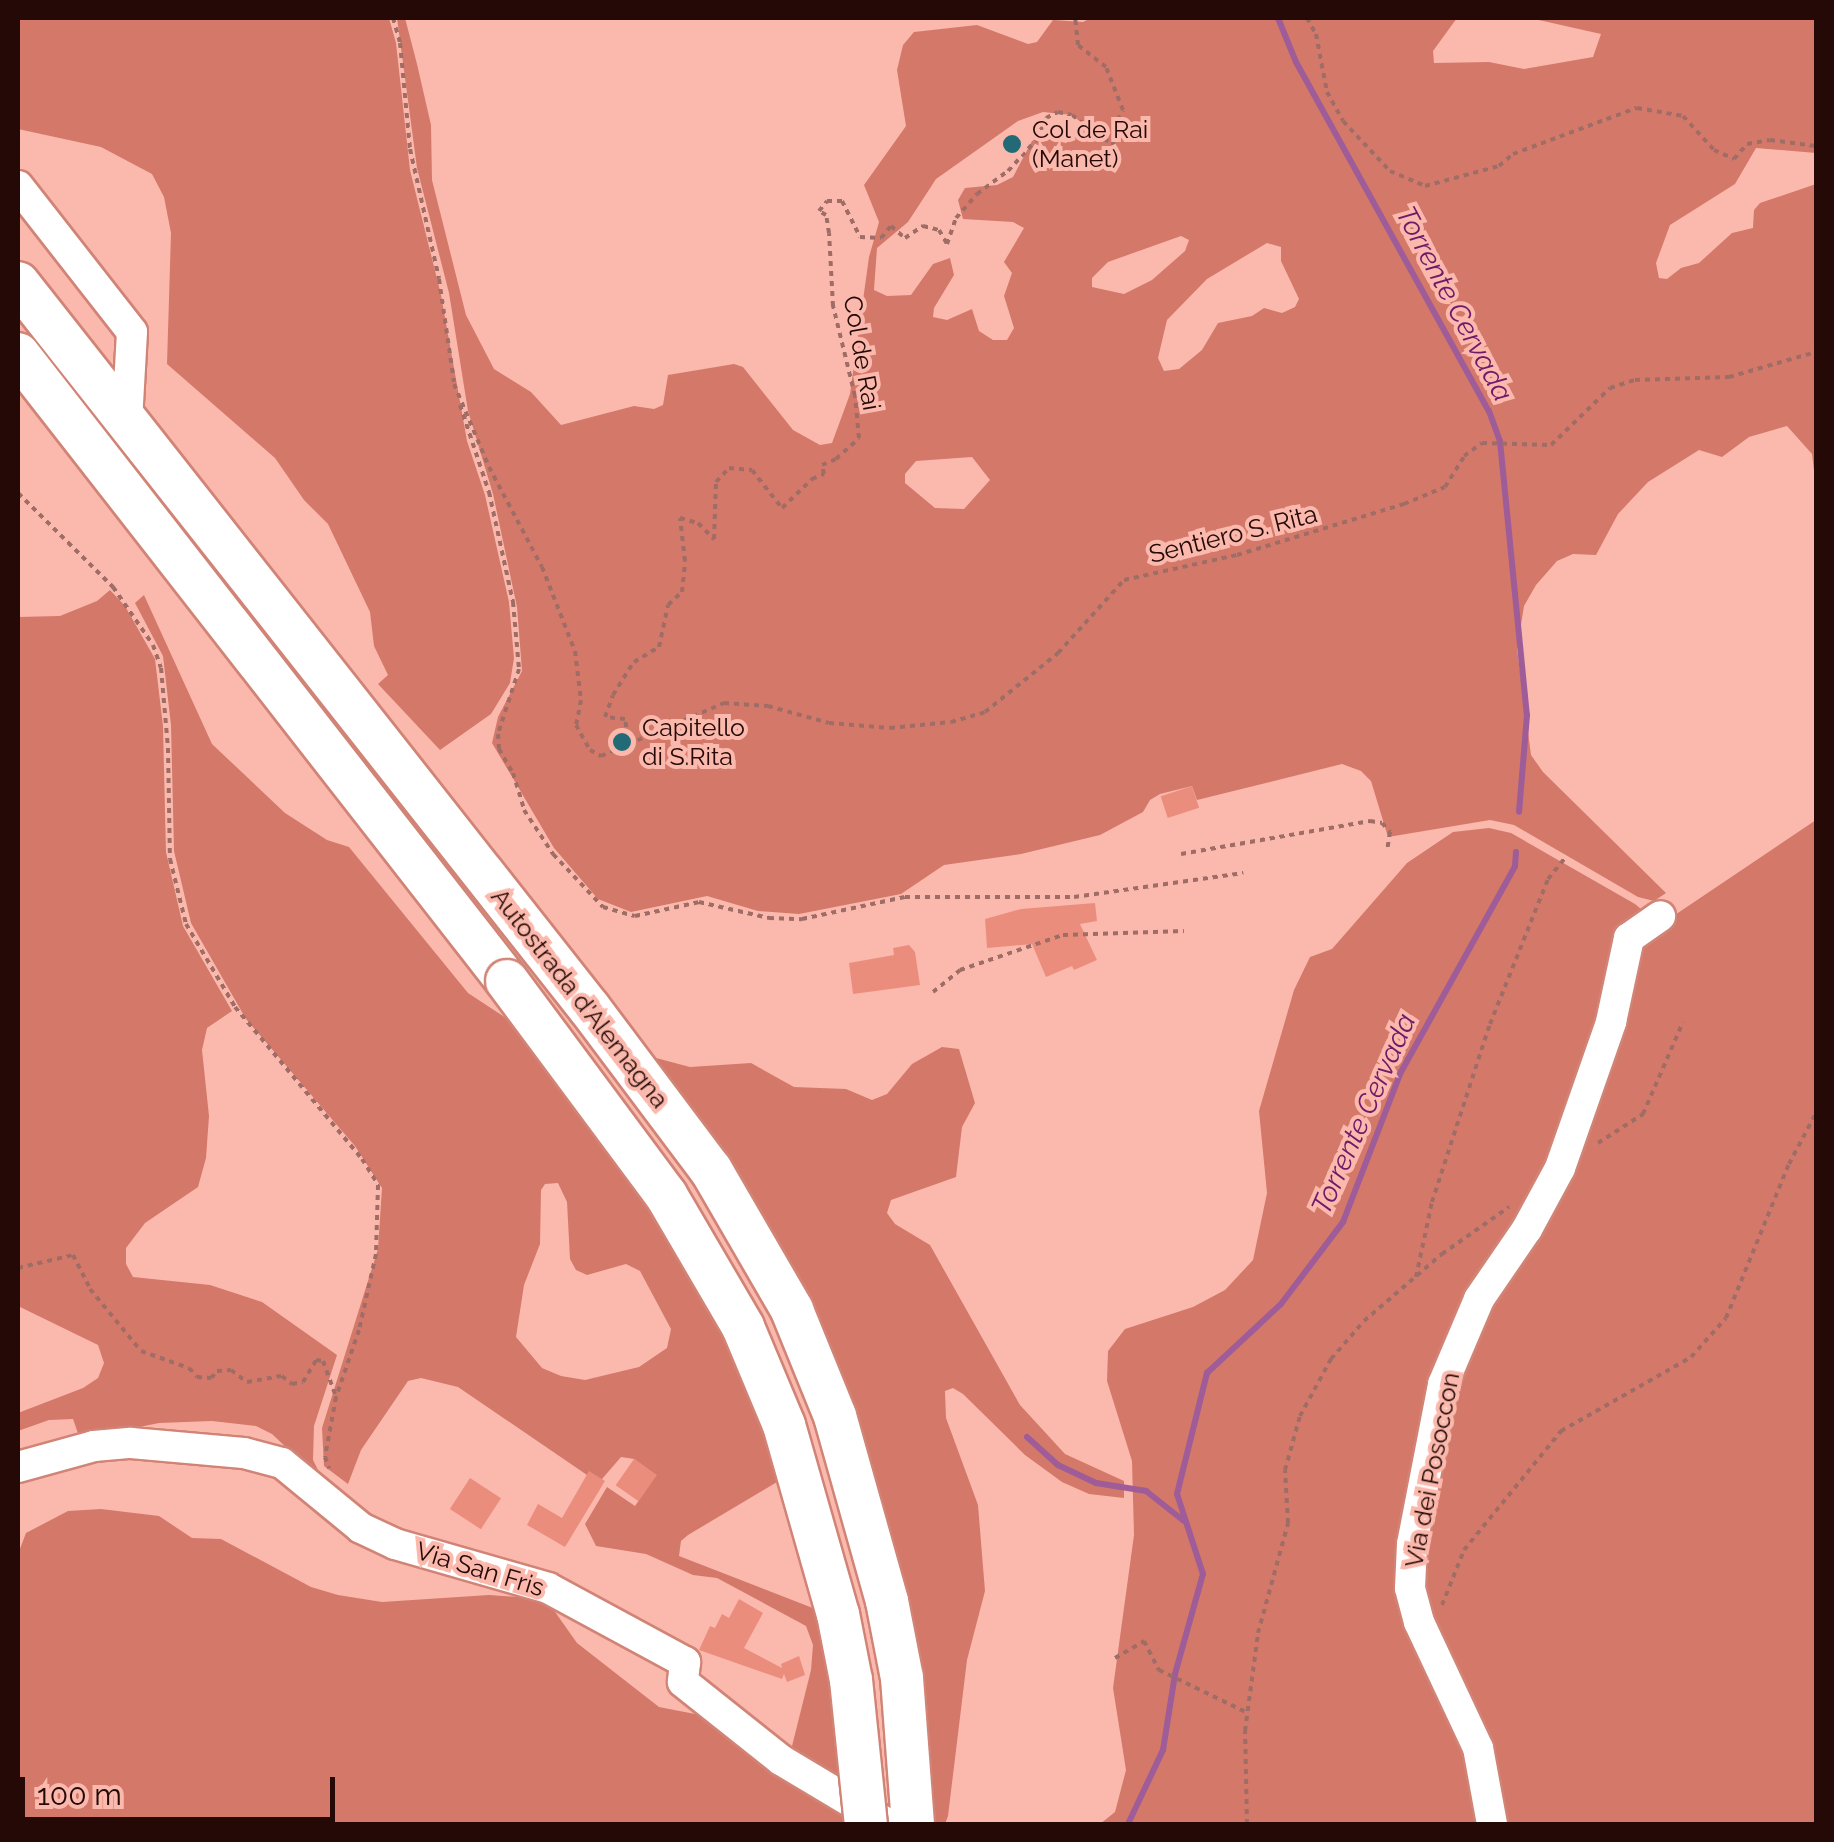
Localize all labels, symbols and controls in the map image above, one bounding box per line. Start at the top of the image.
place label: Col de Rai (Manet) [1032,115,1149,174]
marker: Col de Rai (Manet) [1001,133,1023,155]
water label: Torrente Cervada [1388,201,1520,407]
street label: Col de Rai [837,293,887,413]
street label: Sentiero S. Rita [1146,499,1320,569]
place label: Capitello di S.Rita [642,713,745,772]
marker: Capitello di S.Rita [611,731,633,753]
street label: Autostrada d'Alemagna [485,882,675,1114]
water label: Torrente Cervada [1305,1008,1423,1220]
street label: Via dei Posoccon [1398,1370,1466,1570]
street label: Via San Fris [412,1535,548,1603]
scale bar [25,1757,340,1819]
text: 100 m [37,1777,122,1812]

